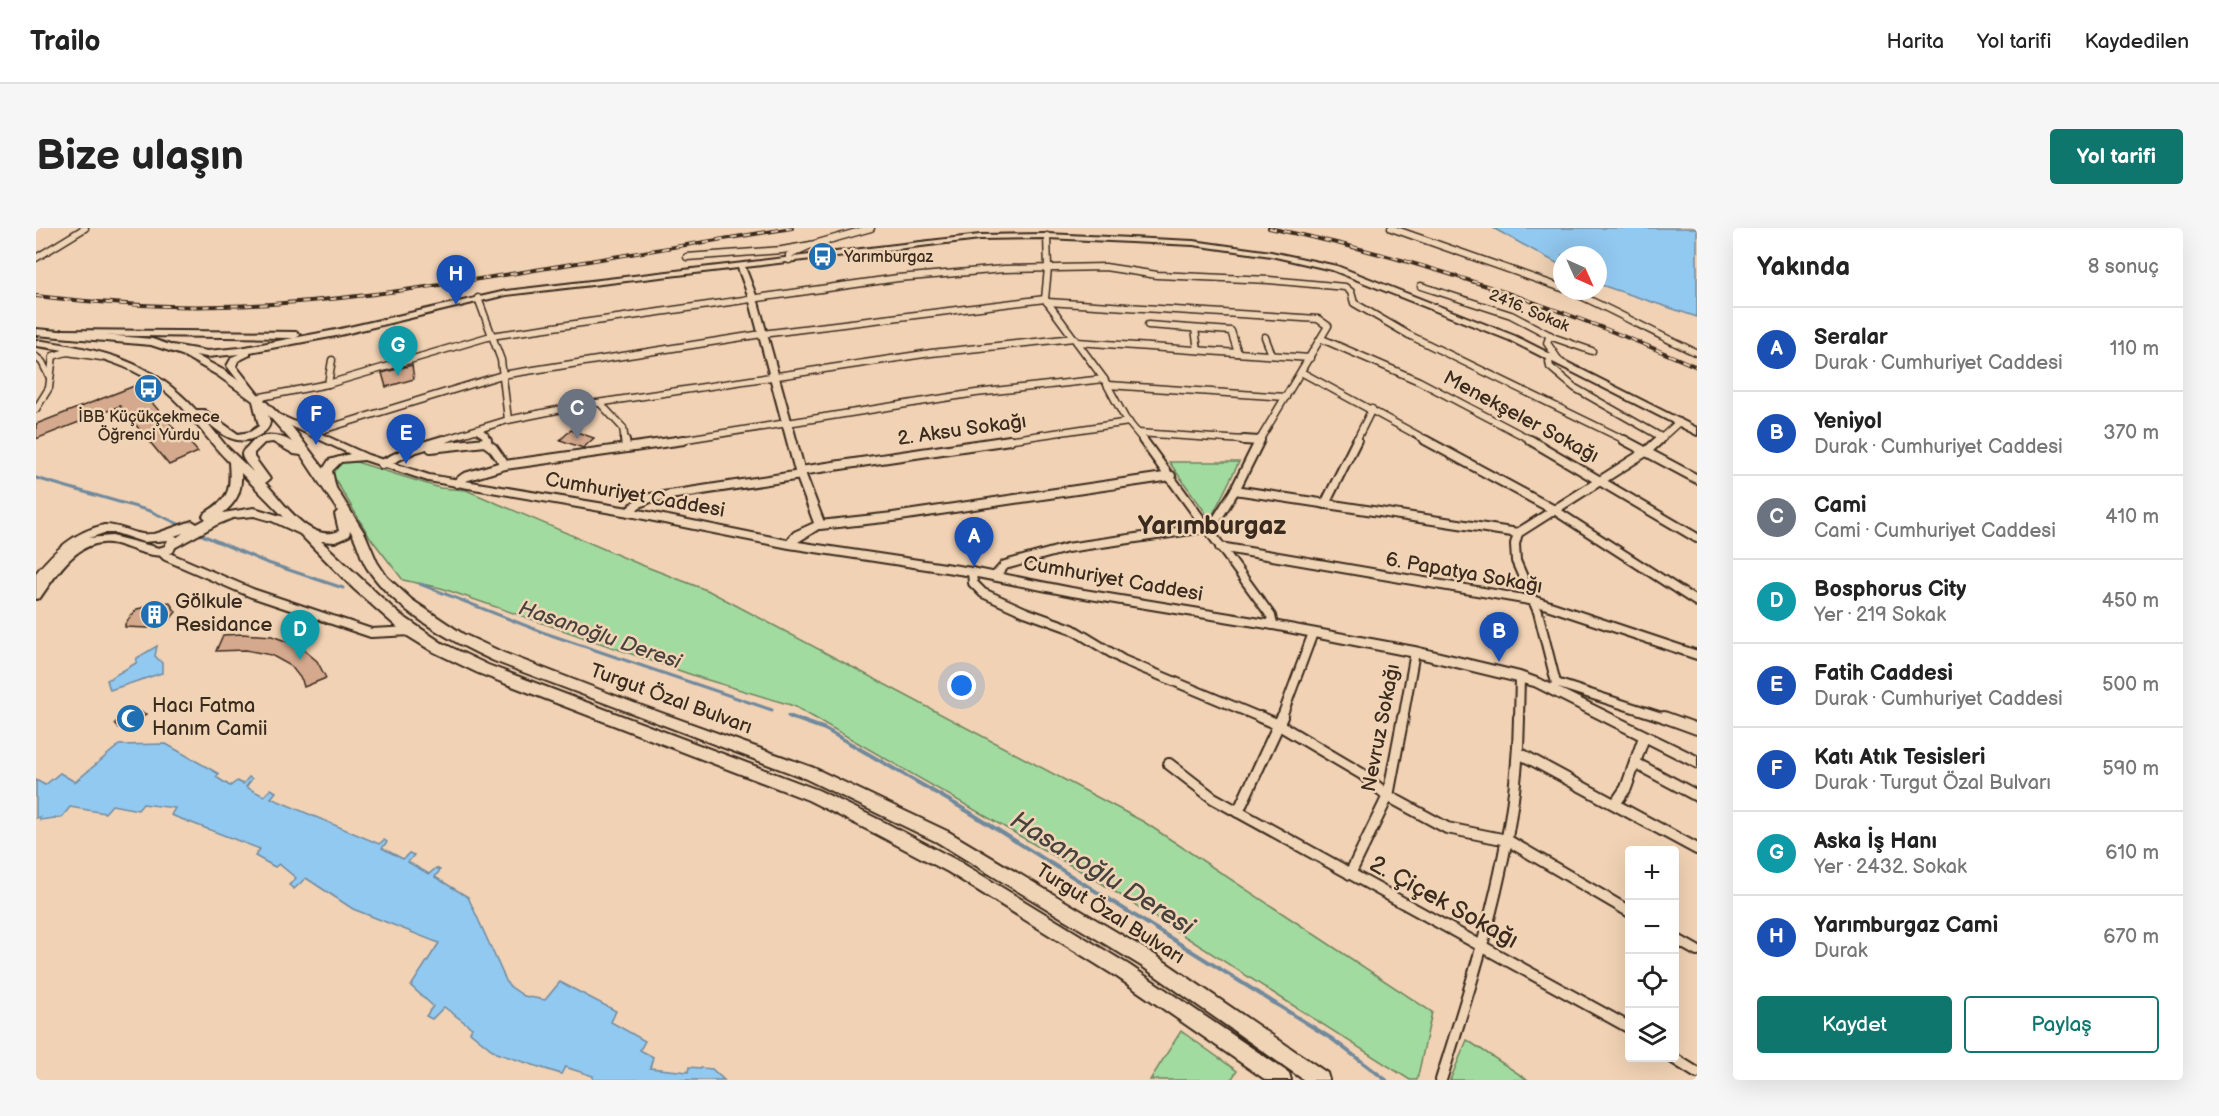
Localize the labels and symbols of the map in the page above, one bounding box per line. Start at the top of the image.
bus stop icon: Yarımburgaz [807,241,839,273]
north arrow [1553,246,1607,300]
place label: Yarımburgaz [843,248,934,267]
pin: H [436,256,476,305]
street label: 2416. Sokak [1486,286,1572,336]
pin: G [378,326,418,376]
street label: Menekşeler Sokağı [1439,366,1603,468]
bus stop icon: İBB Küçükçekmece Öğrenci Yurdu [133,373,165,405]
pin: C [558,390,596,439]
pin: F [296,396,336,445]
place label: İBB Küçükçekmece Öğrenci Yurdu [78,406,220,445]
street label: 2. Aksu Sokağı [896,409,1028,451]
pin: E [386,414,425,464]
street label: Cumhuriyet Caddesi [543,467,727,523]
district label: Yarımburgaz [1138,511,1287,542]
pin: A [954,518,994,567]
street label: 6. Papatya Sokağı [1384,547,1544,599]
street label: Cumhuriyet Caddesi [1021,551,1205,607]
place label: Gölkule Residance [175,590,272,637]
water label: Hasanoğlu Deresi [516,596,685,675]
building icon: Gölkule Residance [138,598,170,630]
pin: D [280,610,320,660]
pin: B [1480,612,1518,662]
street label: Turgut Özal Bulvarı [587,658,756,739]
street label: Nevruz Sokağı [1357,662,1405,794]
your location [947,671,976,700]
place label: Hacı Fatma Hanım Camii [152,694,267,741]
mosque icon: Hacı Fatma Hanım Camii [115,702,147,734]
water label: Hasanoğlu Deresi [1005,805,1201,944]
street label: 2. Çiçek Sokağı [1365,849,1523,955]
street label: Turgut Özal Bulvarı [1031,858,1189,969]

